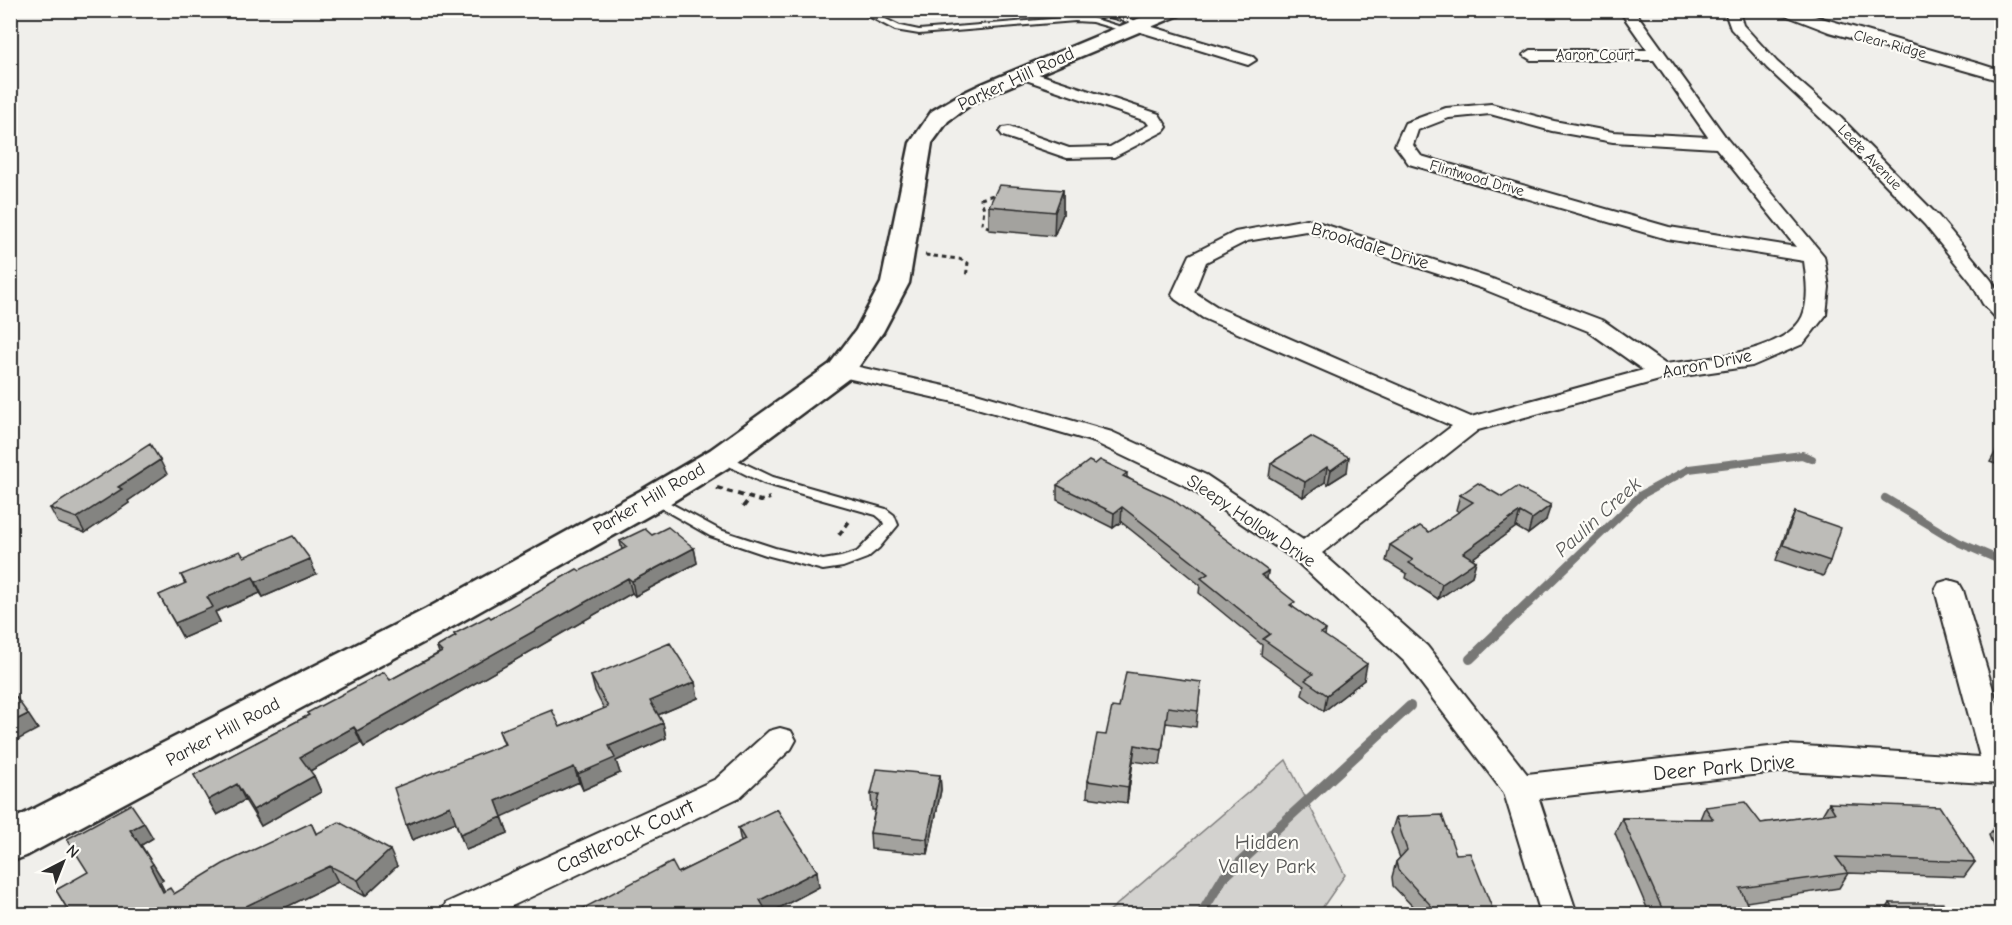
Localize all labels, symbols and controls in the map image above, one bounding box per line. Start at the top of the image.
street label: Clear Ridge [1852,26,1929,62]
street label: Parker Hill Road [954,43,1078,115]
street label: Aaron Court [1556,46,1635,64]
street label: Leete Avenue [1834,120,1906,194]
street label: Flintwood Drive [1428,156,1527,200]
street label: Brookdale Drive [1309,218,1431,274]
street label: Aaron Drive [1660,345,1754,383]
street label: Parker Hill Road [589,458,709,540]
street label: Sleepy Hollow Drive [1183,470,1319,572]
water label: Paulin Creek [1550,472,1646,562]
street label: Parker Hill Road [162,693,284,771]
street label: Deer Park Drive [1652,749,1796,785]
street label: Castlerock Court [552,793,699,878]
park label: Hidden Valley Park [1218,830,1316,878]
north arrow [33,832,93,892]
text: N [62,841,82,862]

